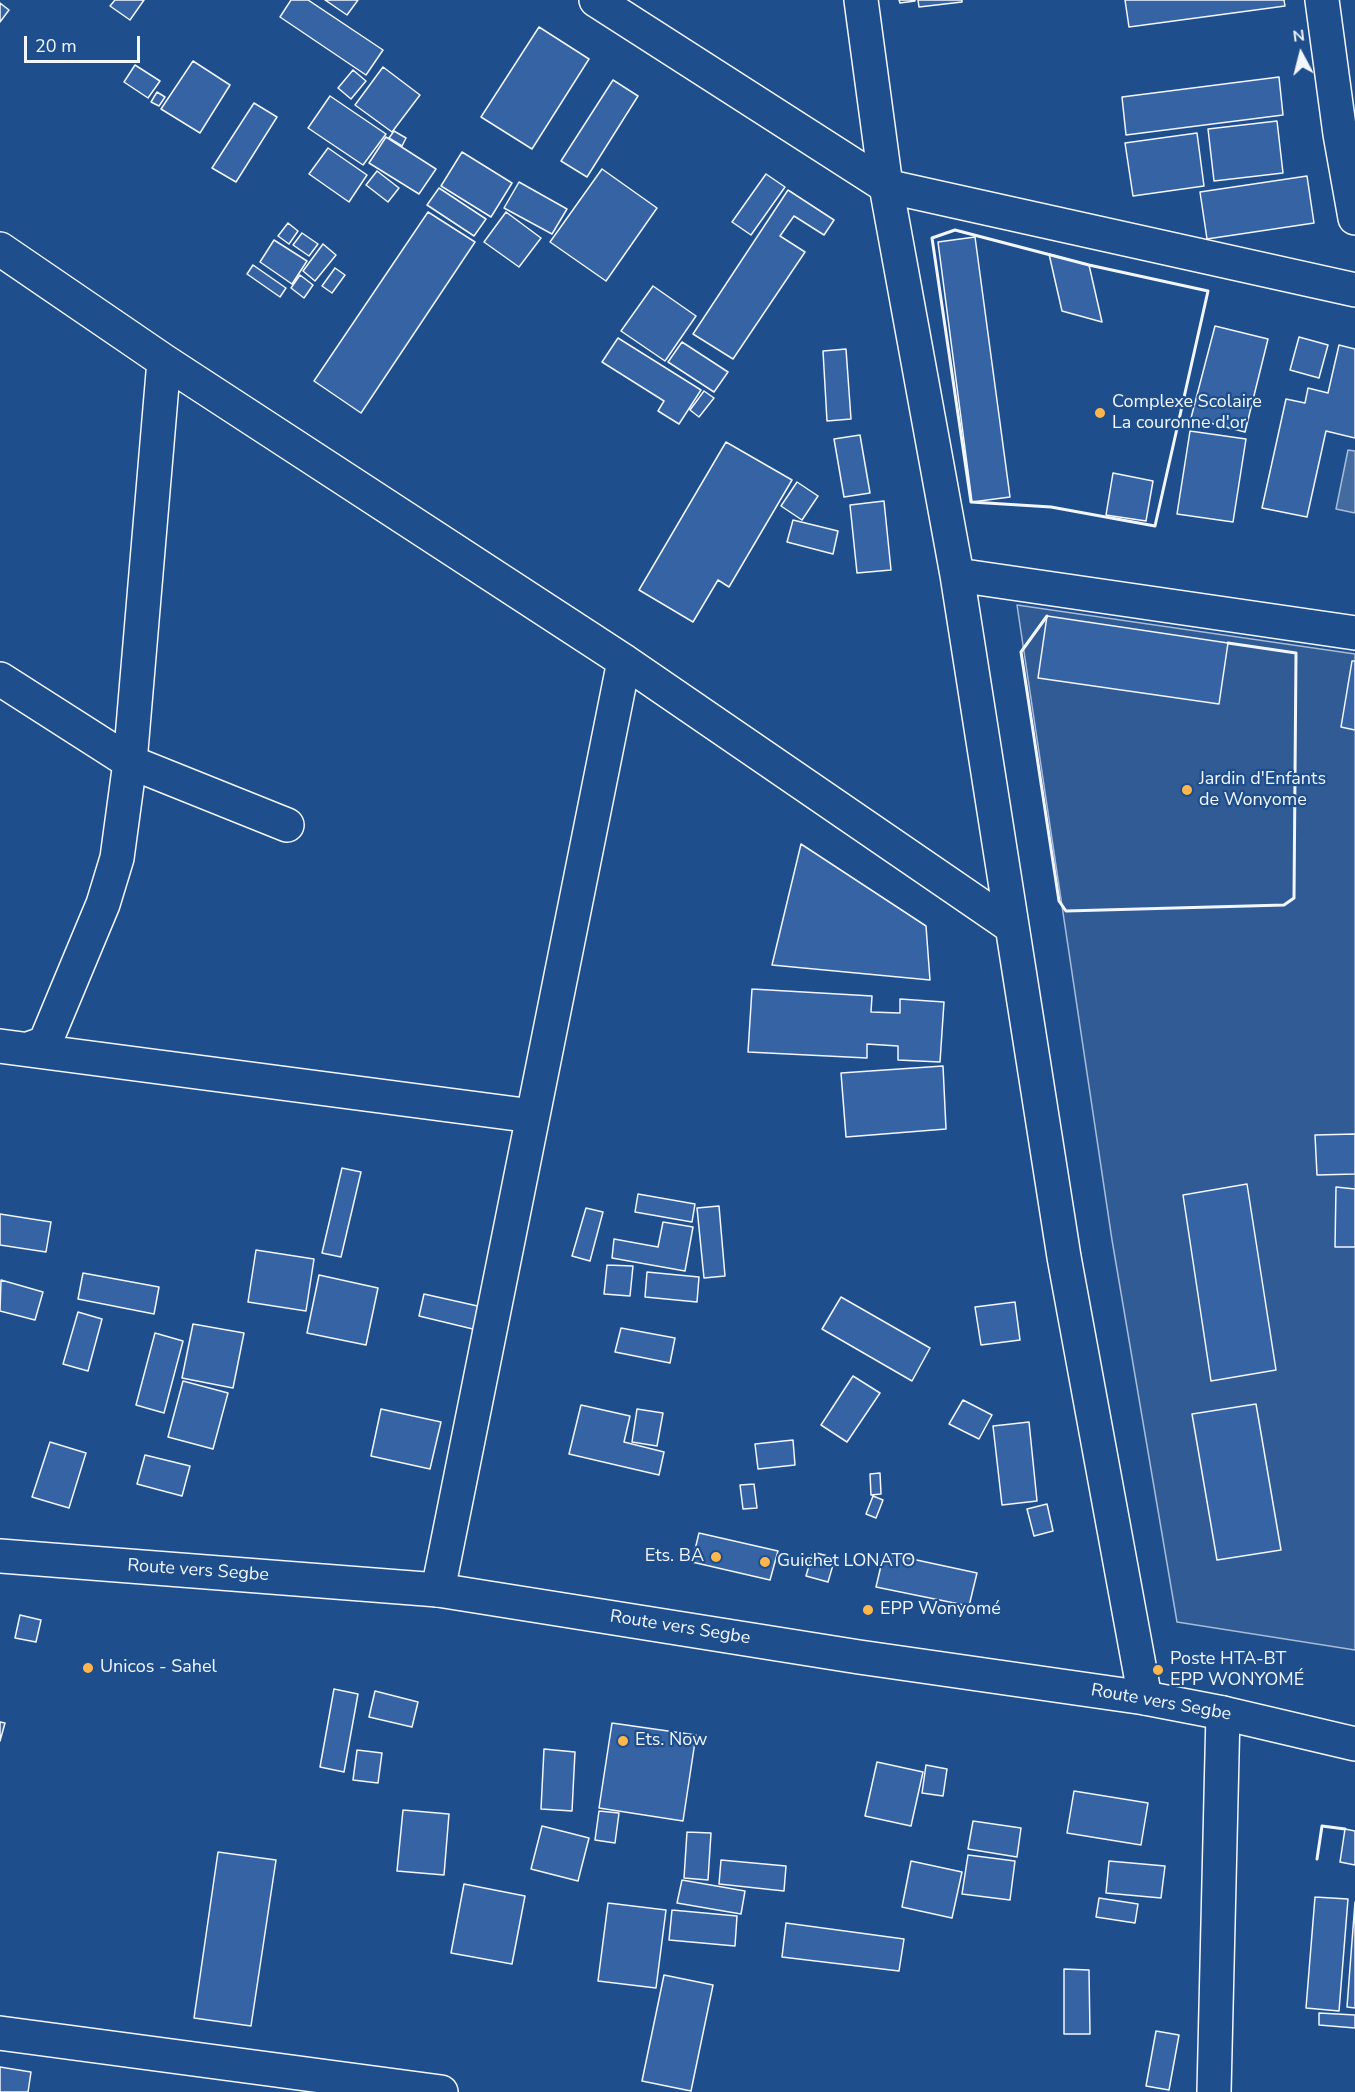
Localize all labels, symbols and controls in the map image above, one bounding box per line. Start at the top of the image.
scale bar [27,24,142,62]
north arrow [1271,24,1331,84]
text: N [1292,24,1306,48]
text: 20 m [35,34,77,58]
place label: Complexe Scolaire La couronne d'or [1112,392,1262,434]
marker: Complexe Scolaire La couronne d'or [1093,406,1107,420]
place label: Jardin d'Enfants de Wonyome [1199,769,1326,812]
marker: Jardin d'Enfants de Wonyome [1180,783,1194,797]
place label: Ets. BA [645,1546,704,1568]
marker: Ets. BA [709,1550,723,1564]
place label: Guichet LONATO [777,1551,915,1573]
street label: Route vers Segbe [126,1555,270,1587]
marker: Guichet LONATO [758,1555,772,1569]
place label: EPP Wonyomé [880,1599,1001,1621]
marker: EPP Wonyomé [861,1603,875,1617]
street label: Route vers Segbe [608,1606,752,1650]
place label: Poste HTA-BT EPP WONYOMÉ [1170,1649,1304,1692]
place label: Unicos - Sahel [100,1657,217,1679]
marker: Unicos - Sahel [81,1661,95,1675]
marker: Poste HTA-BT EPP WONYOMÉ [1151,1663,1165,1677]
street label: Route vers Segbe [1089,1680,1233,1726]
place label: Ets. Now [635,1730,707,1752]
marker: Ets. Now [616,1734,630,1748]

